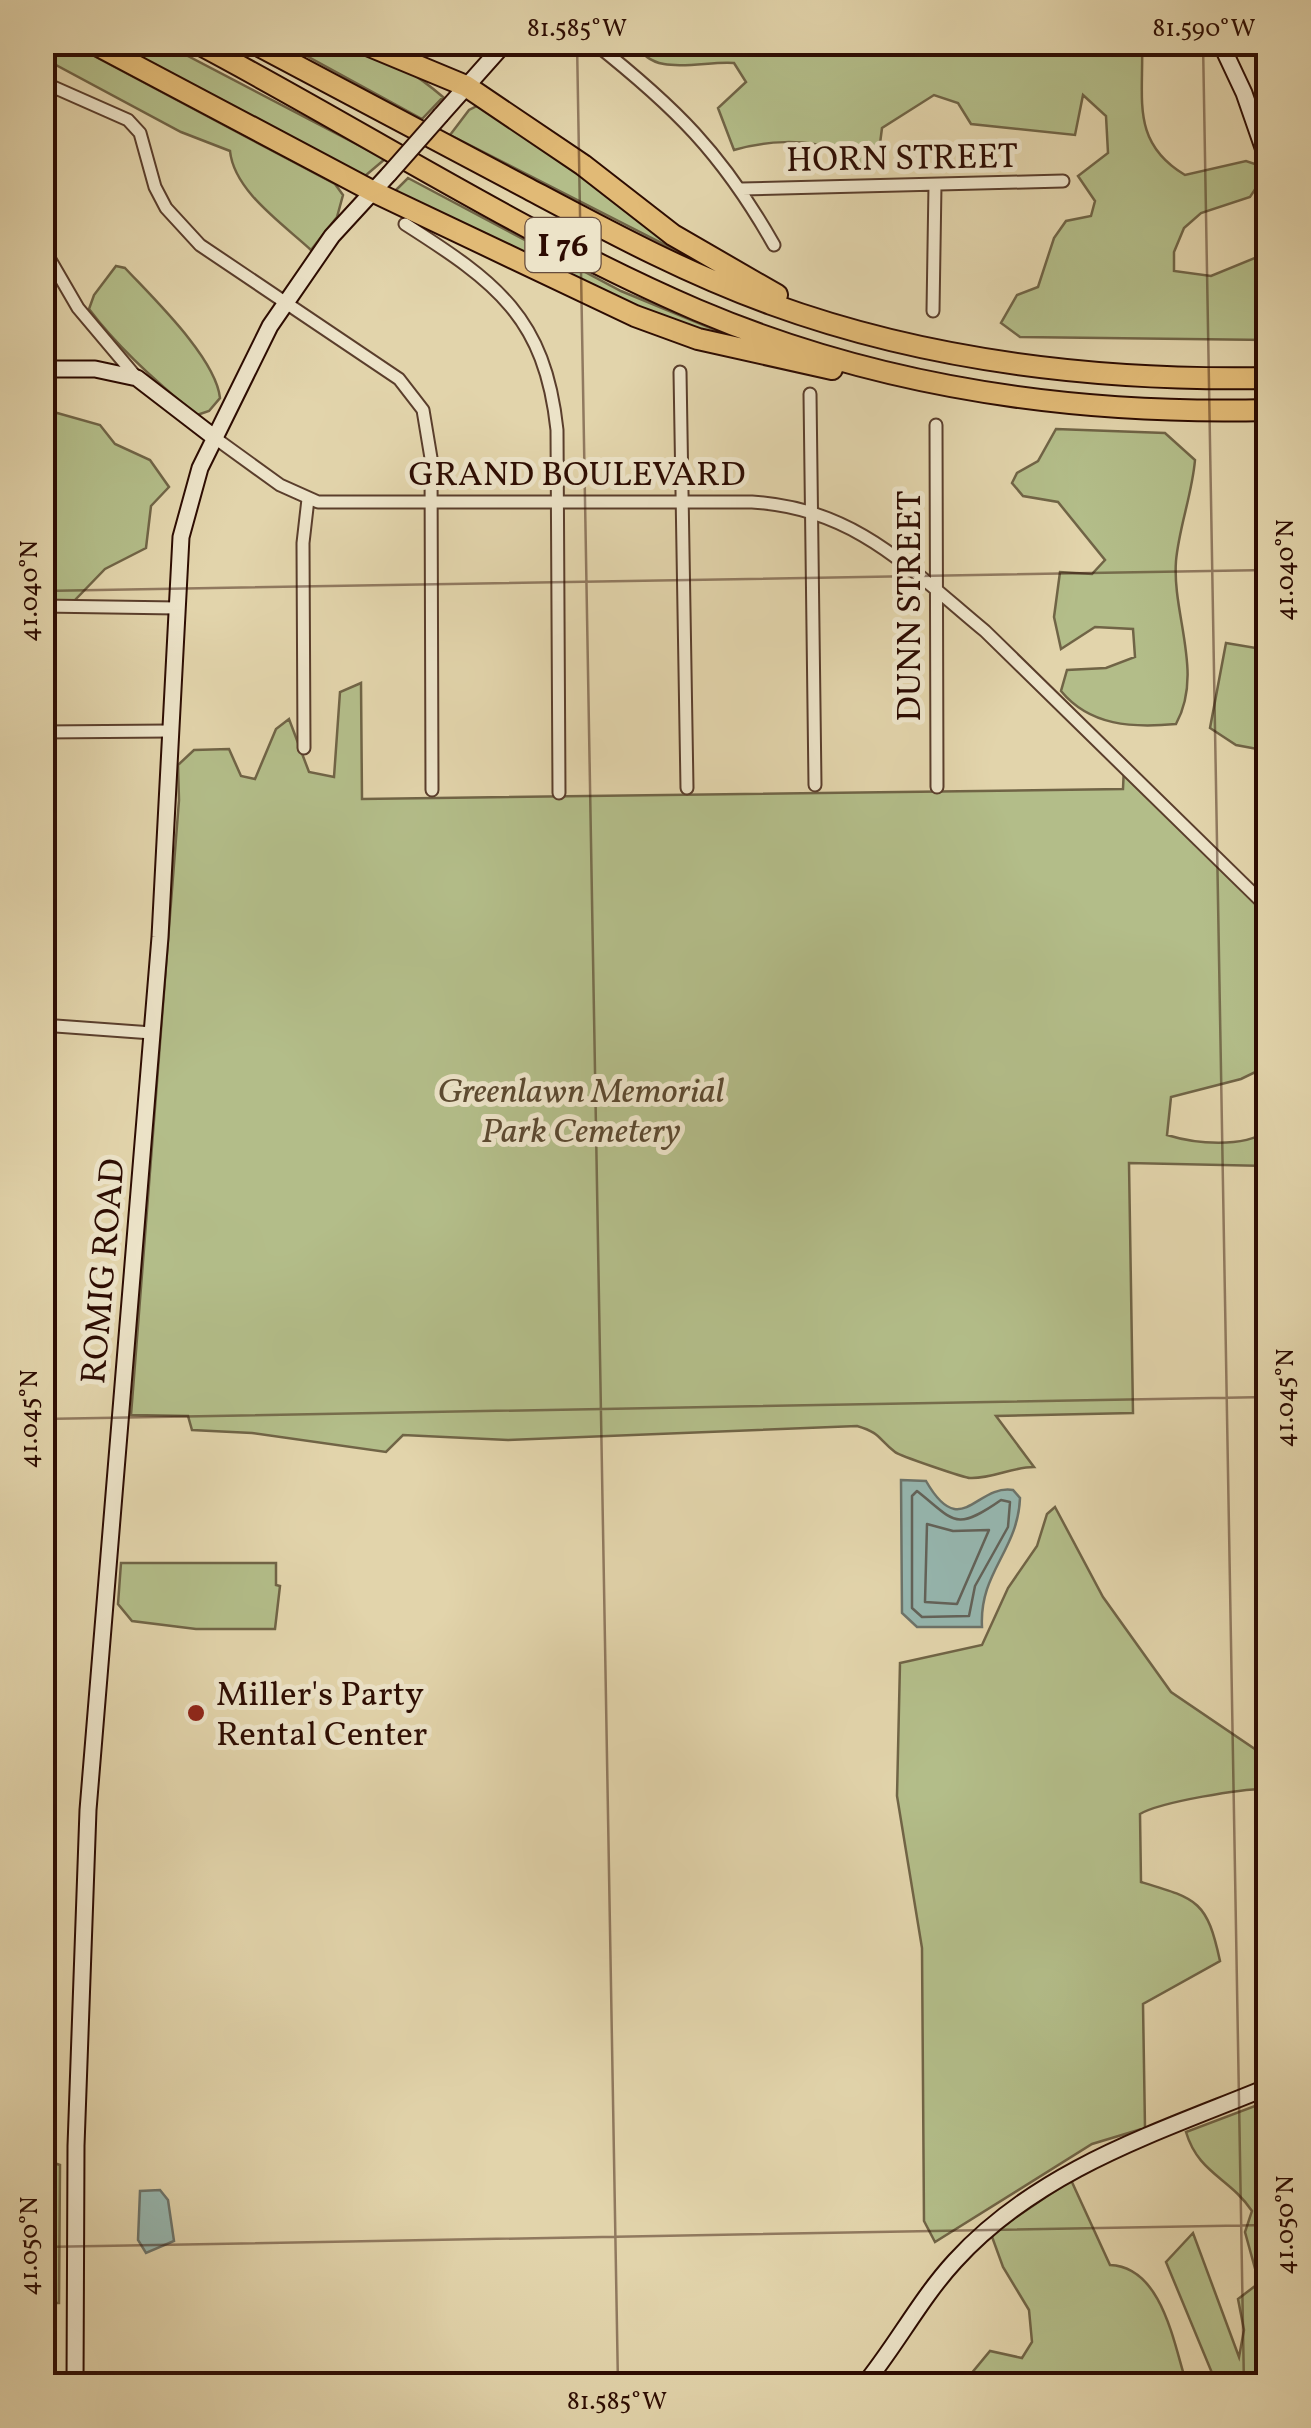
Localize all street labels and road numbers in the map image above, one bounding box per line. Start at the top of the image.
street label: HORN STREET [786,134,1019,186]
road number: I 76 [526,218,600,272]
street label: GRAND BOULEVARD [408,452,746,500]
street label: DUNN STREET [887,490,935,722]
street label: ROMIG ROAD [71,1157,139,1386]

